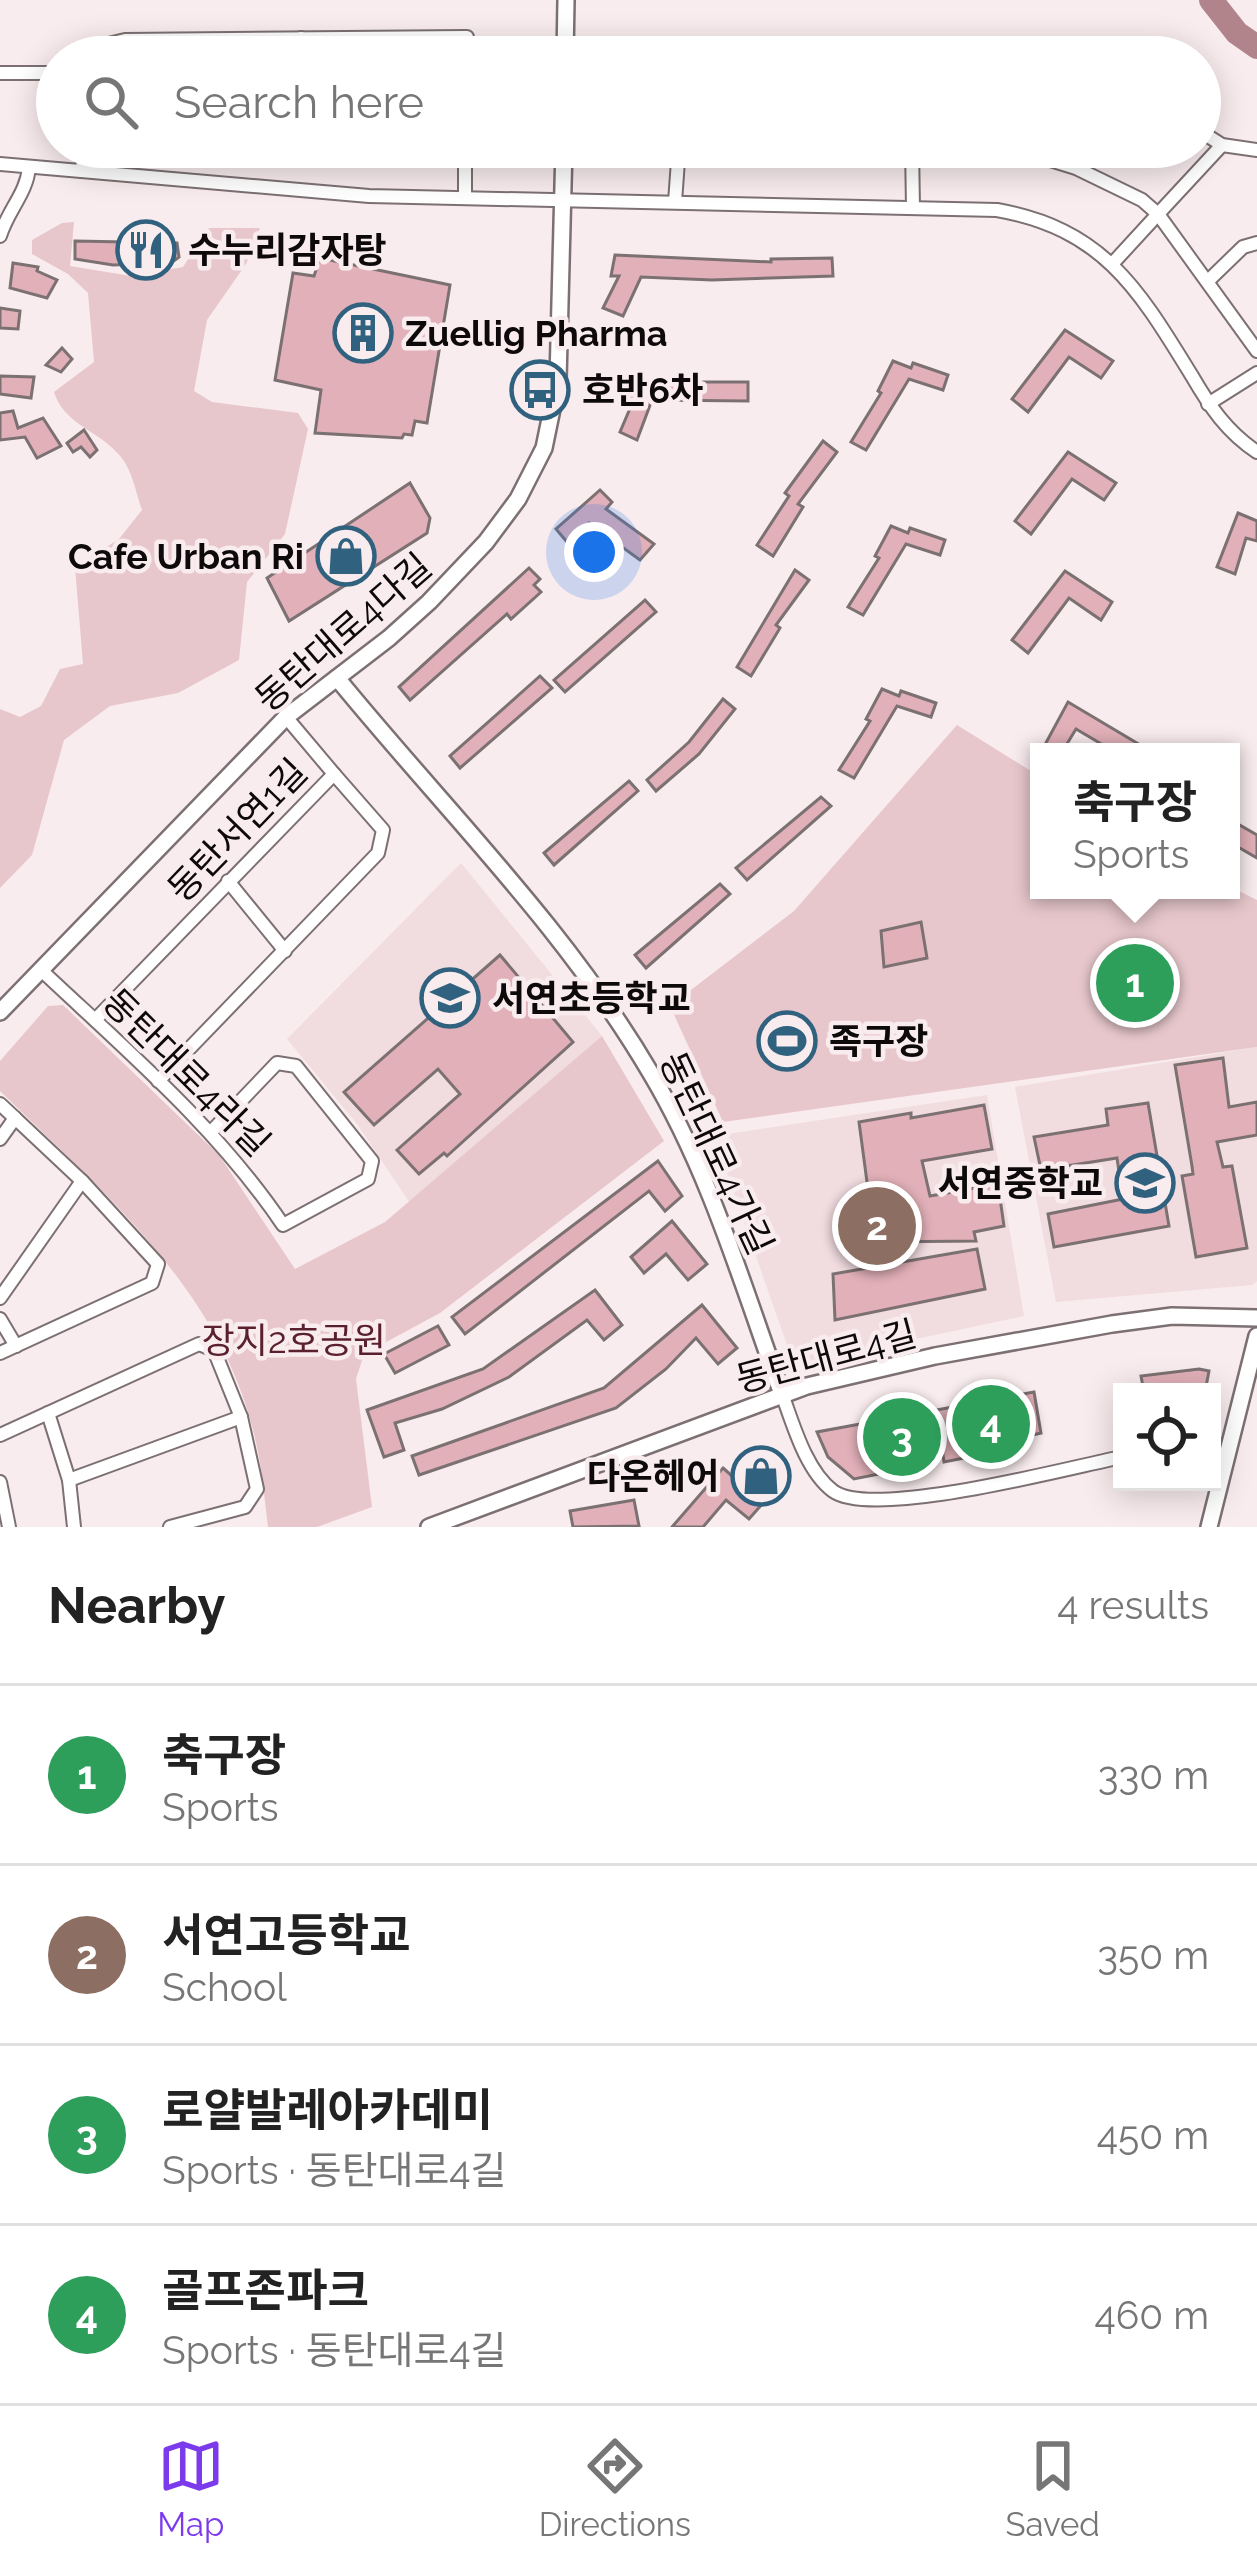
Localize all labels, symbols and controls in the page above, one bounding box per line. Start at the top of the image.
search box [36,36,1221,168]
icon: search [78,69,144,135]
text: Search here [174,76,424,129]
restaurant icon: 수누리감자탕 [115,219,177,281]
place label: 수누리감자탕 [188,229,387,271]
building icon: Zuellig Pharma [332,302,394,364]
place label: Zuellig Pharma [405,312,667,354]
bus stop icon: 호반6차 [509,359,571,421]
place label: 호반6차 [582,369,703,411]
your location [564,522,624,582]
shop icon: Cafe Urban Ri [315,525,377,587]
place label: Cafe Urban Ri [68,535,304,577]
street label: 동탄대로4다길 [247,545,439,719]
popup [1030,743,1240,899]
street label: 동탄서연1길 [159,750,315,910]
text: 축구장 [1073,776,1197,829]
text: Sports [1073,831,1189,877]
pin: 1 [1096,938,1174,1028]
school or university icon: 서연초등학교 [419,967,481,1029]
place label: 서연초등학교 [492,977,691,1019]
street label: 동탄대로4라길 [95,980,279,1164]
sports icon: 족구장 [756,1010,818,1072]
place label: 족구장 [829,1020,928,1062]
street label: 동탄대로4가길 [652,1045,782,1261]
school or university icon: 서연중학교 [1114,1152,1176,1214]
place label: 서연중학교 [937,1162,1103,1204]
pin: 2 [838,1181,916,1271]
street label: 동탄대로4길 [731,1312,921,1400]
park label: 장지2호공원 [202,1319,386,1361]
pin: 4 [952,1379,1030,1469]
map controls [1113,1383,1221,1491]
button: locate [1113,1383,1221,1491]
pin: 3 [863,1392,941,1482]
shop icon: 다온헤어 [730,1445,792,1507]
place label: 다온헤어 [587,1455,719,1497]
text: Nearby [48,1575,225,1635]
text: 4 results [1057,1582,1209,1628]
text: 축구장 [162,1729,286,1782]
text: 1 [77,1752,97,1798]
text: 330 m [1098,1752,1209,1798]
text: Sports [162,1784,279,1830]
text: 서연고등학교 [162,1909,410,1962]
text: 2 [76,1932,98,1978]
text: 350 m [1097,1932,1209,1978]
text: School [162,1964,287,2010]
text: 로얄발레아카데미 [162,2084,493,2137]
text: 3 [76,2112,98,2158]
text: 450 m [1097,2112,1209,2158]
text: Sports · 동탄대로4길 [162,2147,507,2193]
text: 골프존파크 [162,2264,369,2317]
text: 4 [76,2292,98,2338]
text: 460 m [1095,2292,1209,2338]
text: Sports · 동탄대로4길 [162,2327,507,2373]
tab: Map [157,2433,224,2544]
tab: Directions [539,2433,691,2544]
tab: Saved [1005,2433,1100,2544]

